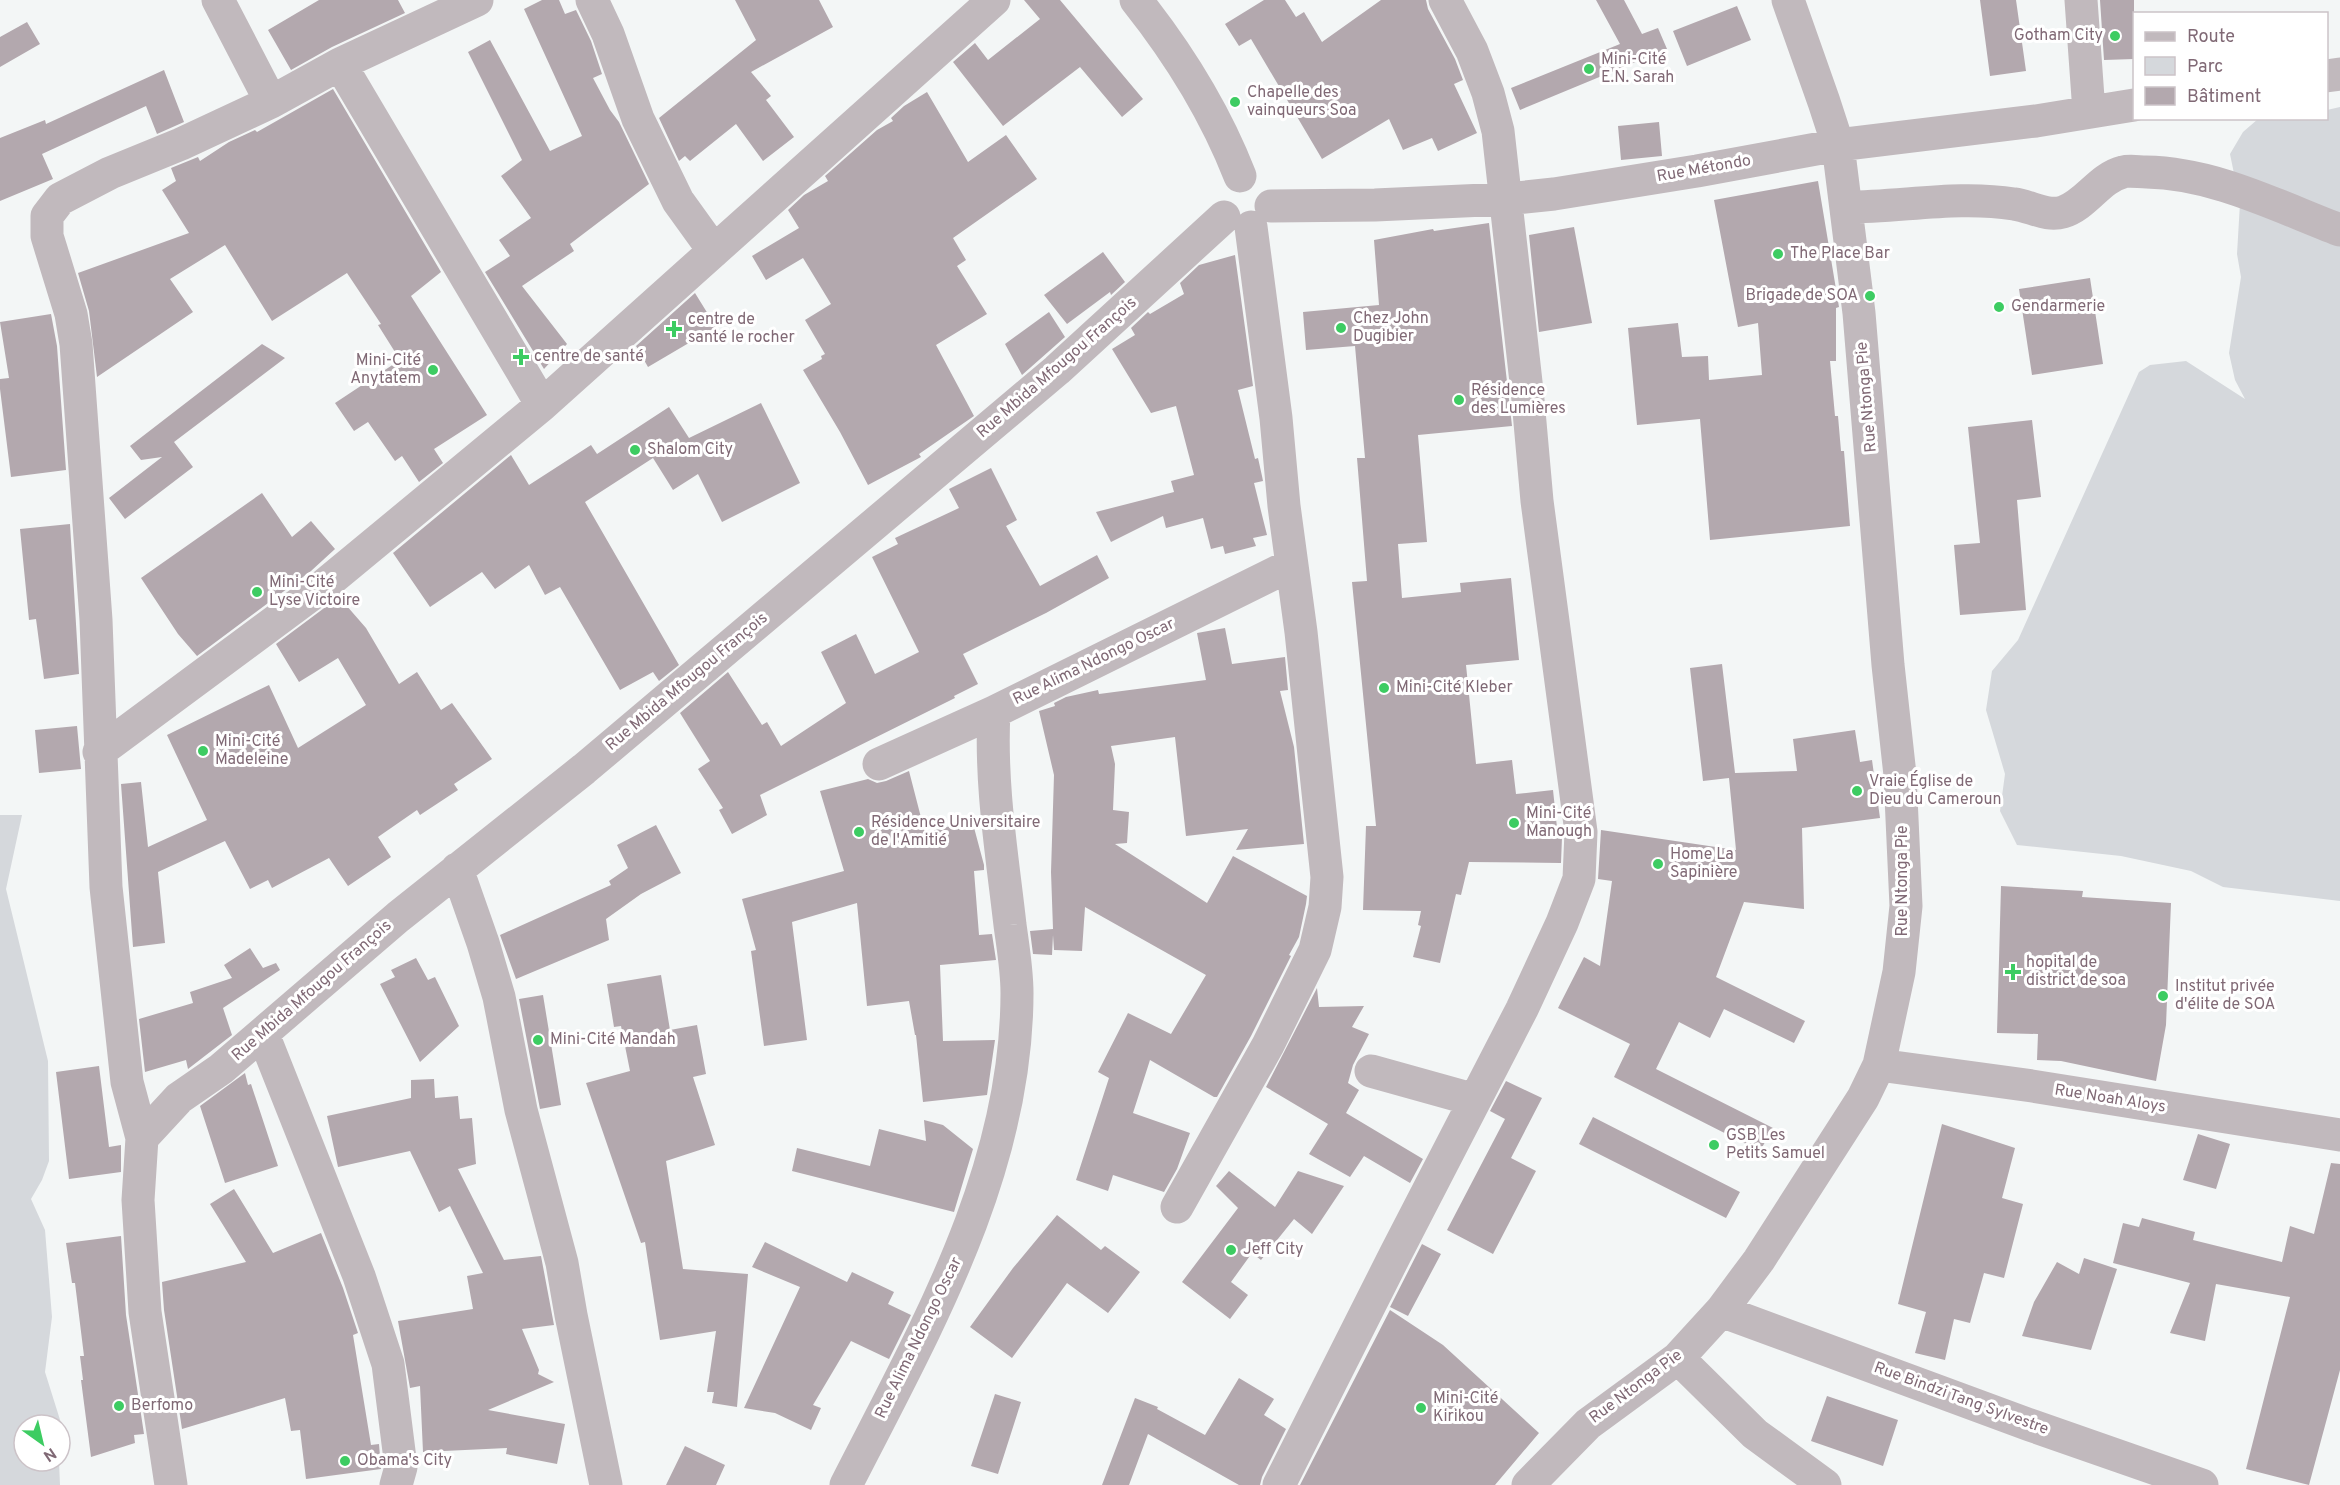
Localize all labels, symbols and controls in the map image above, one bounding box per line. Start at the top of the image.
legend [2133,12,2328,120]
place label: Gotham City [2014,26,2103,46]
text: Route [2187,26,2235,49]
marker: Gotham City [2108,29,2122,43]
place label: Mini-Cité E.N. Sarah [1601,50,1674,88]
text: Parc [2187,56,2223,79]
marker: Mini-Cité E.N. Sarah [1582,62,1596,76]
place label: Chapelle des vainqueurs Soa [1247,83,1356,121]
text: Bâtiment [2187,86,2261,109]
marker: Chapelle des vainqueurs Soa [1228,95,1242,109]
street label: Rue Métondo [1655,151,1753,187]
place label: The Place Bar [1790,244,1890,264]
marker: The Place Bar [1771,247,1785,261]
place label: Brigade de SOA [1745,286,1858,306]
marker: Brigade de SOA [1863,289,1877,303]
street label: Rue Mbida Mfougou François [973,293,1141,443]
place label: Gendarmerie [2011,297,2105,317]
marker: Gendarmerie [1992,300,2006,314]
place label: Chez John Dugibier [1353,309,1429,347]
place label: centre de santé le rocher [688,310,795,348]
marker: centre de santé le rocher [665,320,683,338]
marker: Chez John Dugibier [1334,321,1348,335]
street label: Rue Ntonga Pie [1852,341,1882,453]
place label: centre de santé [534,347,644,367]
marker: centre de santé [512,348,530,366]
place label: Mini-Cité Anytatem [350,351,421,389]
marker: Mini-Cité Anytatem [426,363,440,377]
place label: Résidence des Lumières [1471,381,1566,419]
marker: Résidence des Lumières [1452,393,1466,407]
place label: Shalom City [647,440,733,460]
marker: Shalom City [628,443,642,457]
place label: Mini-Cité Lyse Victoire [269,573,360,611]
marker: Mini-Cité Lyse Victoire [250,585,264,599]
street label: Rue Mbida Mfougou François [602,608,772,756]
street label: Rue Alima Ndongo Oscar [1010,614,1178,710]
place label: Mini-Cité Kleber [1396,678,1513,698]
marker: Mini-Cité Kleber [1377,681,1391,695]
place label: Mini-Cité Madeleine [215,732,288,770]
marker: Mini-Cité Madeleine [196,744,210,758]
place label: Vraie Église de Dieu du Cameroun [1869,770,2002,810]
marker: Vraie Église de Dieu du Cameroun [1850,784,1864,798]
place label: Mini-Cité Manough [1526,804,1592,842]
place label: Résidence Universitaire de l'Amitié [871,813,1040,851]
marker: Mini-Cité Manough [1507,816,1521,830]
marker: Résidence Universitaire de l'Amitié [852,825,866,839]
street label: Rue Ntonga Pie [1893,825,1913,937]
place label: Home La Sapinière [1670,845,1737,883]
marker: Home La Sapinière [1651,857,1665,871]
street label: Rue Mbida Mfougou François [228,916,396,1066]
place label: hopital de district de soa [2026,953,2126,991]
marker: hopital de district de soa [2004,963,2022,981]
place label: Institut privée d'élite de SOA [2175,977,2275,1015]
marker: Institut privée d'élite de SOA [2156,989,2170,1003]
place label: Mini-Cité Mandah [550,1030,676,1050]
marker: Mini-Cité Mandah [531,1033,545,1047]
street label: Rue Noah Aloys [2053,1080,2167,1118]
place label: GSB Les Petits Samuel [1726,1126,1825,1164]
marker: GSB Les Petits Samuel [1707,1138,1721,1152]
place label: Jeff City [1243,1240,1304,1260]
marker: Jeff City [1224,1243,1238,1257]
street label: Rue Alima Ndongo Oscar [871,1254,967,1422]
street label: Rue Ntonga Pie [1586,1346,1686,1428]
street label: Rue Bindzi Tang Sylvestre [1871,1358,2051,1440]
place label: Mini-Cité Kirikou [1433,1389,1498,1427]
place label: Berfomo [131,1396,193,1416]
marker: Berfomo [112,1399,126,1413]
marker: Mini-Cité Kirikou [1414,1401,1428,1415]
north arrow [12,1413,72,1473]
text: N [39,1442,60,1465]
place label: Obama's City [357,1451,452,1471]
marker: Obama's City [338,1454,352,1468]

